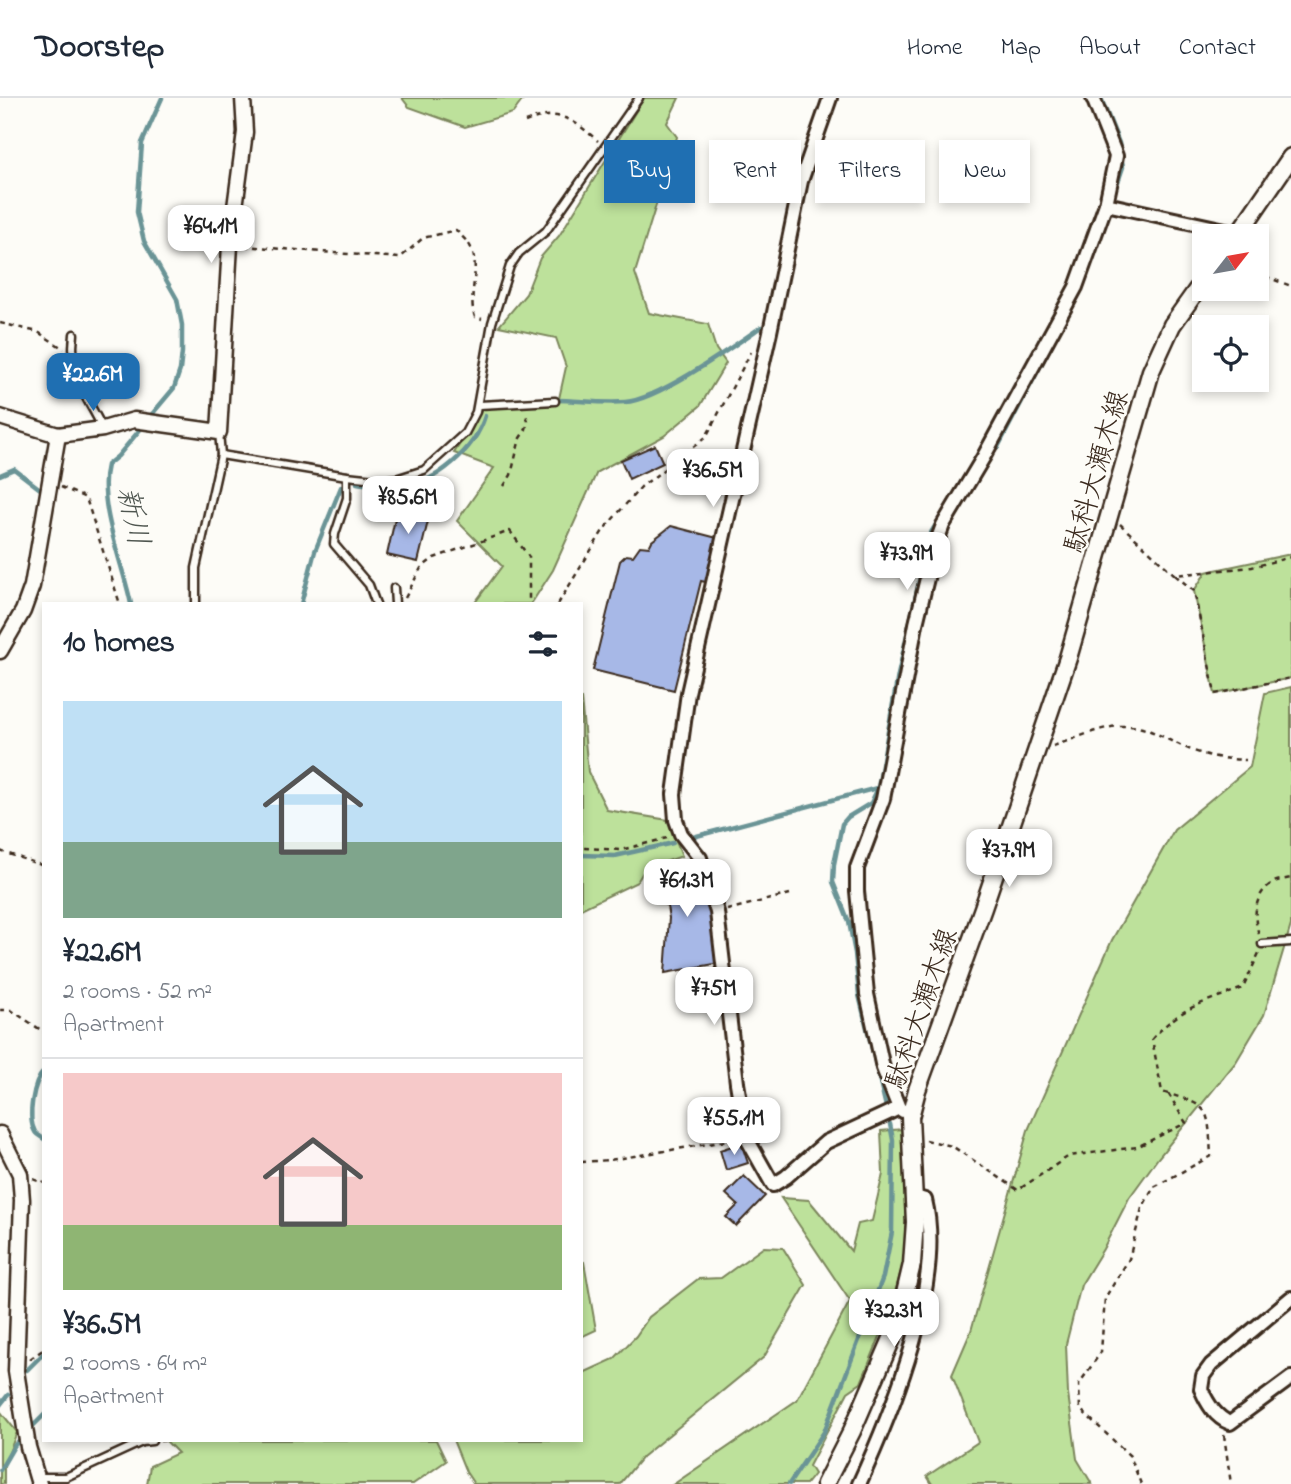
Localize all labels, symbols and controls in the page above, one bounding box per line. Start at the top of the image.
text: Doorstep [35,24,164,72]
text: Home [907,31,963,66]
text: Map [1001,31,1041,66]
text: About [1079,31,1141,66]
text: Contact [1179,31,1256,66]
chip: Buy [604,140,695,203]
chip: Rent [709,140,801,203]
chip: Filters [815,140,925,203]
chip: New [939,140,1030,203]
pin: ¥64.1M [154,206,268,265]
text: ¥64.1M [184,211,238,244]
north arrow [1192,224,1269,301]
map controls [1192,224,1269,392]
button: locate [1192,315,1269,392]
pin: ¥22.6M [36,354,150,413]
text: ¥22.6M [63,359,123,392]
street label: 駄科大瀬木線 [1056,386,1141,558]
pin: ¥36.5M [656,450,770,509]
text: ¥36.5M [683,455,743,488]
pin: ¥85.6M [351,476,465,536]
text: ¥85.6M [378,482,438,515]
water label: 新川 [103,483,159,551]
pin: ¥73.9M [850,532,964,592]
text: ¥73.9M [880,538,934,571]
text: 10 homes [63,622,175,666]
icon: filters [524,625,562,663]
icon: home [250,747,376,873]
pin: ¥37.9M [952,830,1066,889]
text: ¥37.9M [982,835,1036,868]
pin: ¥61.3M [630,860,744,919]
text: ¥61.3M [660,865,714,898]
street label: 駄科大瀬木線 [877,923,970,1095]
text: ¥22.6M [63,932,142,976]
pin: ¥75M [673,968,755,1027]
text: ¥75M [691,973,737,1006]
text: 2 rooms · 52 m² [63,976,212,1009]
text: Apartment [63,1009,164,1042]
pin: ¥55.1M [677,1098,791,1157]
text: ¥55.1M [703,1103,765,1136]
icon: home [250,1119,376,1245]
pin: ¥32.3M [837,1290,951,1349]
text: ¥32.3M [865,1295,923,1328]
text: ¥36.5M [63,1304,142,1348]
text: 2 rooms · 64 m² [63,1348,207,1381]
text: Apartment [63,1381,164,1414]

